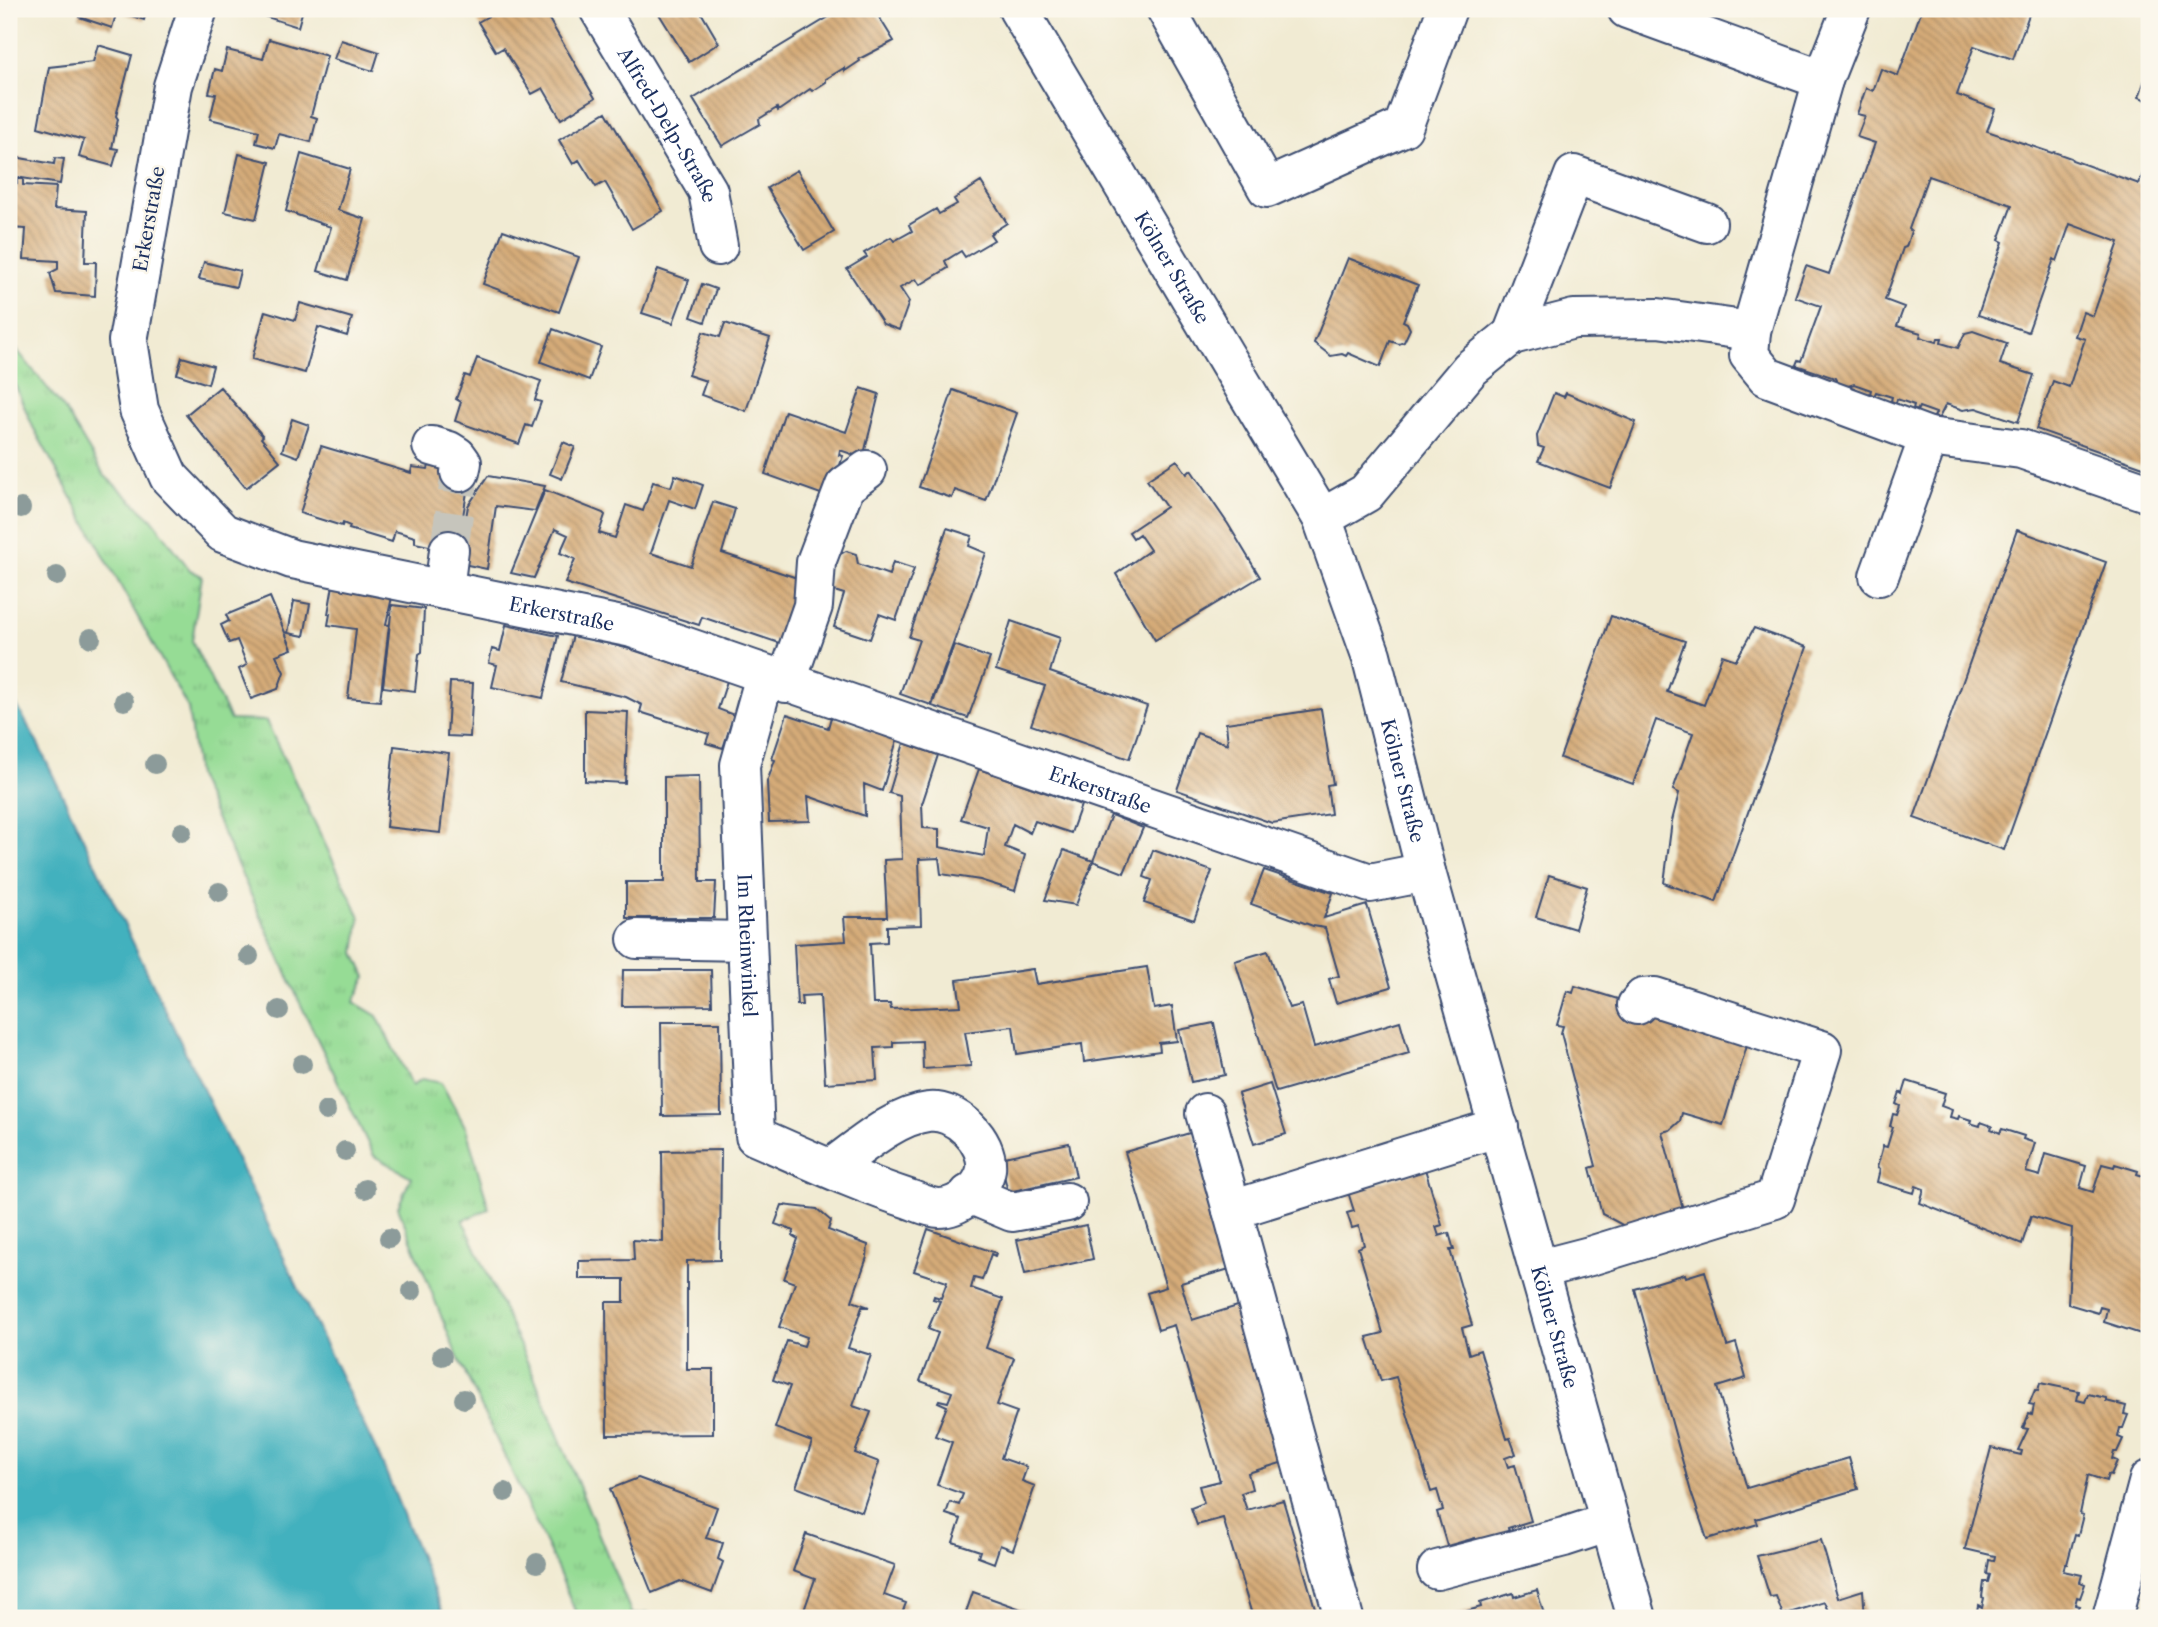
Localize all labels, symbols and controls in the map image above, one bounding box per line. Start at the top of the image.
street label: Alfred-Delp-Straße [612,42,721,204]
street label: Erkerstraße [128,164,170,274]
street label: Kölner Straße [1130,207,1215,328]
street label: Erkerstraße [507,592,616,636]
street label: Kölner Straße [1376,716,1430,845]
street label: Erkerstraße [1046,761,1154,818]
street label: Im Rheinwinkel [733,873,762,1018]
street label: Kölner Straße [1526,1263,1583,1391]

